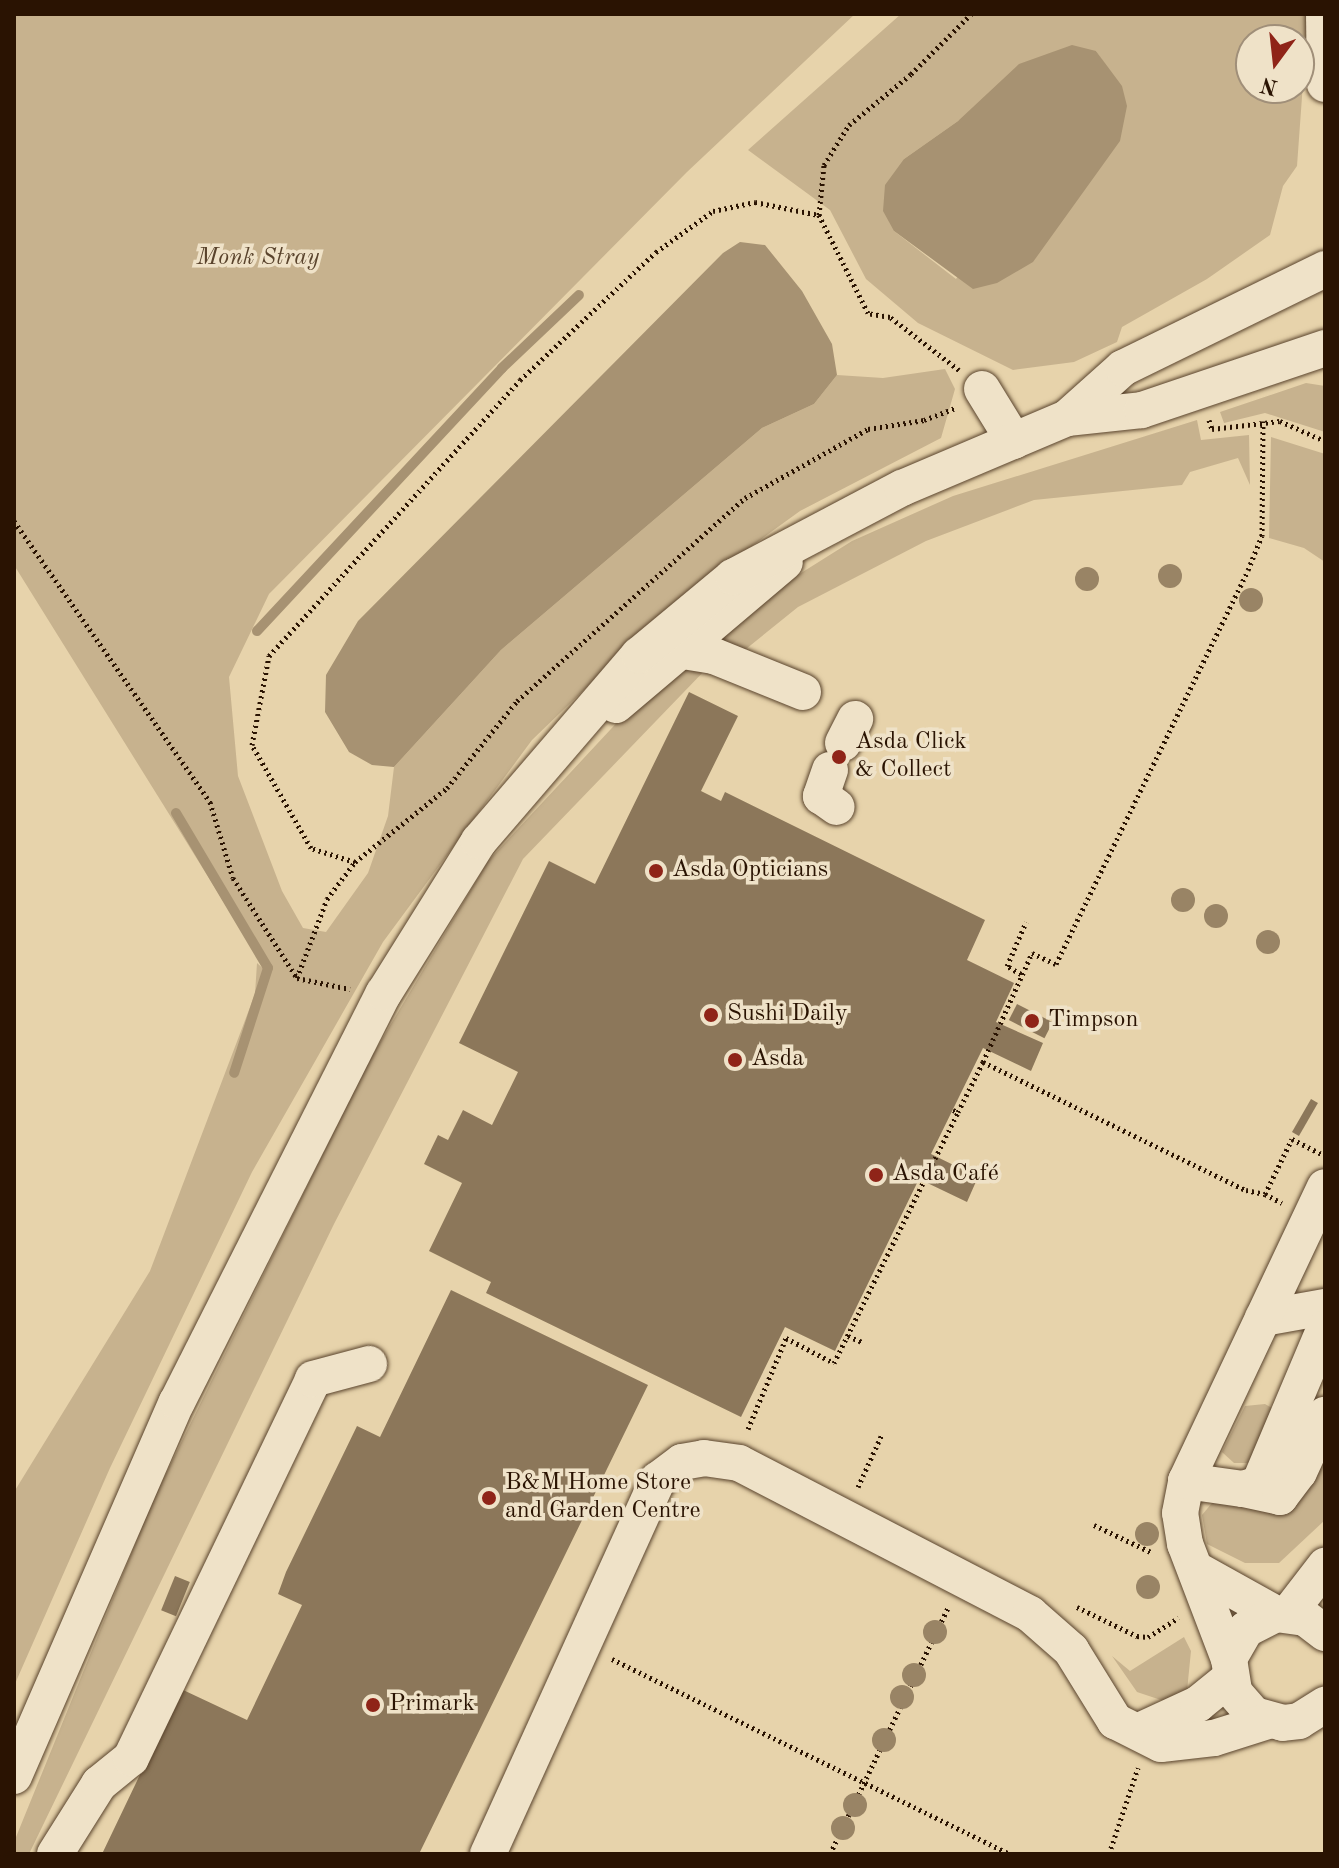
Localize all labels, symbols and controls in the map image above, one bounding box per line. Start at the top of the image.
north arrow [1235,24,1315,104]
text: N [1258,72,1280,98]
park label: Monk Stray [197,245,319,273]
place label: Asda Click & Collect [855,729,967,785]
marker: Asda Click & Collect [830,748,848,766]
place label: Asda Opticians [672,857,828,885]
marker: Asda Opticians [647,862,665,880]
place label: Sushi Daily [727,1001,848,1029]
marker: Sushi Daily [702,1006,720,1024]
place label: Timpson [1048,1007,1138,1035]
marker: Timpson [1023,1012,1041,1030]
place label: Asda [751,1046,804,1074]
marker: Asda [726,1051,744,1069]
place label: Asda Café [892,1161,999,1189]
marker: Asda Café [867,1166,885,1184]
place label: B&M Home Store and Garden Centre [505,1470,701,1526]
marker: B&M Home Store and Garden Centre [480,1489,498,1507]
place label: Primark [389,1691,475,1719]
marker: Primark [364,1696,382,1714]

